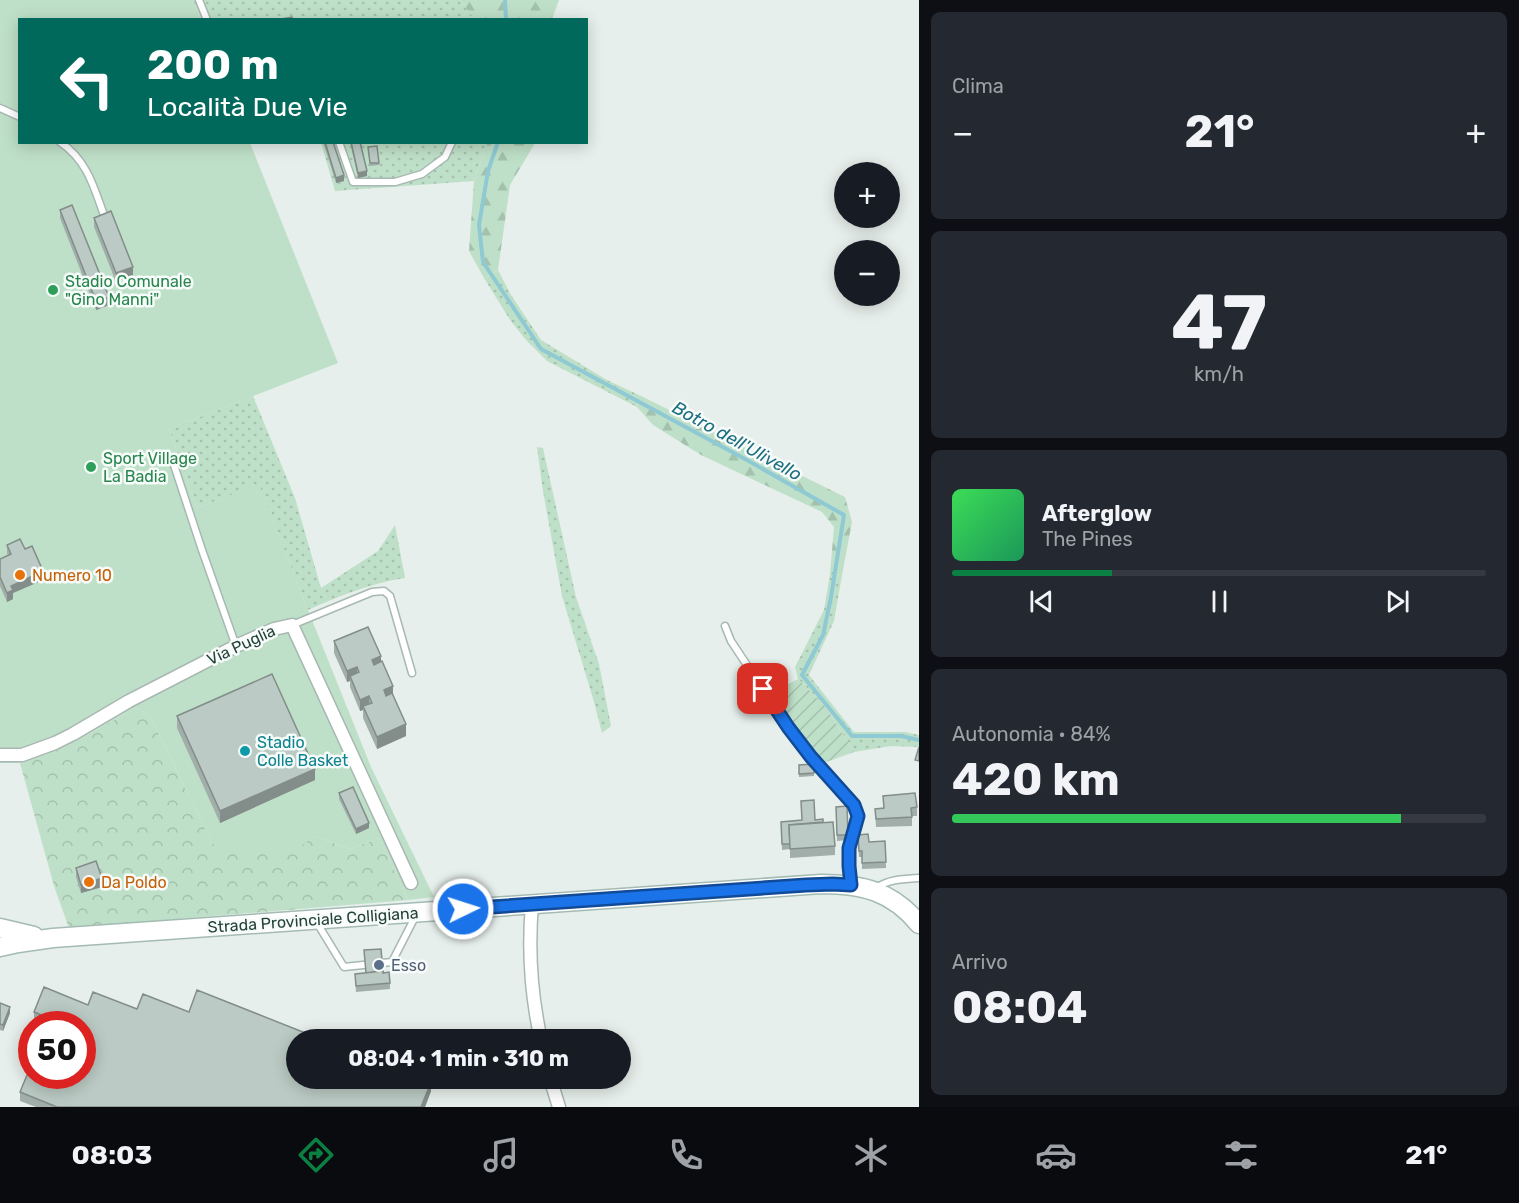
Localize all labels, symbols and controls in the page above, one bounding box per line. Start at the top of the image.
text: 200 m [147,40,279,90]
icon: left [48,42,126,120]
text: Clima [952,74,1004,98]
text: Località Due Vie [147,91,348,123]
text: 21° [1184,105,1255,158]
text: − [952,113,973,152]
text: + [1465,113,1486,152]
map controls [834,162,900,306]
button: + [834,162,900,228]
button: − [834,240,900,306]
place label: Stadio Comunale "Gino Manni" [65,272,192,309]
text: 47 [1171,276,1267,369]
marker: Stadio Comunale "Gino Manni" [46,283,60,297]
text: km/h [1194,362,1244,386]
water label: Botro dell'Ulivello [669,396,805,486]
place label: Sport Village La Badia [103,449,197,486]
marker: Sport Village La Badia [84,460,98,474]
text: Afterglow [1042,500,1152,527]
text: The Pines [1042,527,1133,551]
place label: Numero 10 [32,566,112,585]
marker: Numero 10 [13,568,27,582]
icon: previous [1025,585,1058,618]
icon: pause [1203,585,1236,618]
icon: next [1381,585,1414,618]
street label: Via Puglia [204,621,278,669]
pin [737,663,788,714]
icon: arrive [746,672,779,705]
text: Autonomia · 84% [952,722,1111,746]
place label: Stadio Colle Basket [257,733,348,770]
marker: Stadio Colle Basket [238,744,252,758]
text: 420 km [952,753,1120,806]
place label: Da Poldo [101,873,167,892]
marker: Da Poldo [82,875,96,889]
position arrow [431,877,495,941]
street label: Strada Provinciale Colligiana [207,903,419,937]
text: Arrivo [952,950,1008,974]
place label: Esso [391,956,426,975]
marker: Esso [372,958,386,972]
text: 08:04 [952,981,1088,1034]
speed limit sign: 50 [18,1011,96,1089]
text: 08:04 · 1 min · 310 m [348,1045,569,1072]
icon: directions [295,1134,337,1176]
icon: music [480,1134,522,1176]
icon: phone [665,1134,707,1176]
icon: climate [850,1134,892,1176]
icon: car [1035,1134,1077,1176]
icon: filters [1220,1134,1262,1176]
text: 08:03 [72,1139,152,1171]
text: 21° [1405,1139,1447,1171]

